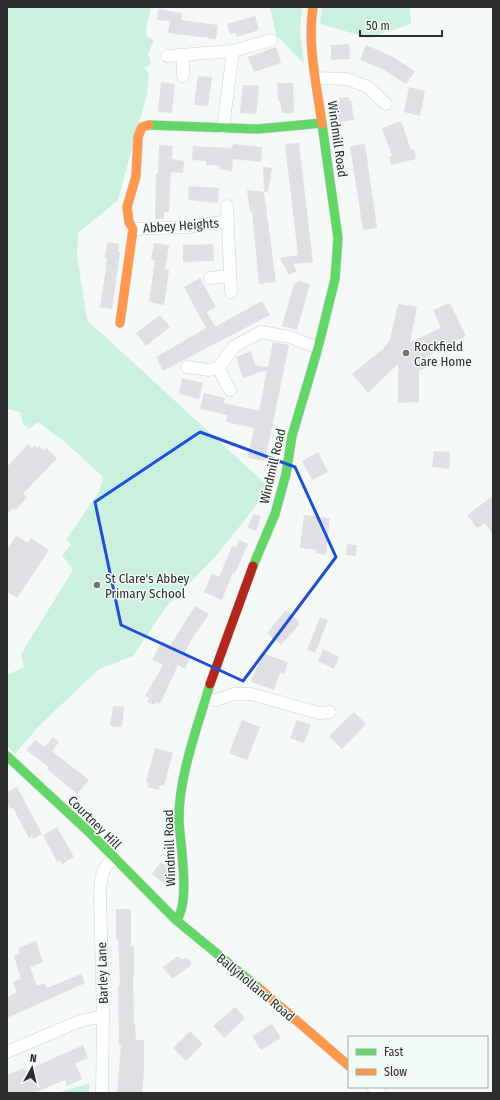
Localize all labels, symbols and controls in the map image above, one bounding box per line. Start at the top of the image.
scale bar [360,12,442,38]
text: 50 m [366,19,390,33]
street label: Windmill Road [325,100,350,178]
street label: Abbey Heights [142,215,220,236]
place label: Rockfield Care Home [414,339,472,369]
marker: Rockfield Care Home [401,348,411,358]
street label: Windmill Road [257,427,288,505]
place label: St Clare's Abbey Primary School [105,571,190,601]
marker: St Clare's Abbey Primary School [92,580,102,590]
street label: Courtney Hill [65,793,125,852]
street label: Windmill Road [161,809,178,887]
street label: Barley Lane [94,942,111,1004]
street label: Ballyholland Road [214,951,297,1024]
legend [348,1036,488,1088]
text: Fast [384,1045,403,1059]
north arrow [12,1048,52,1088]
text: N [29,1052,37,1065]
text: Slow [384,1065,407,1079]

